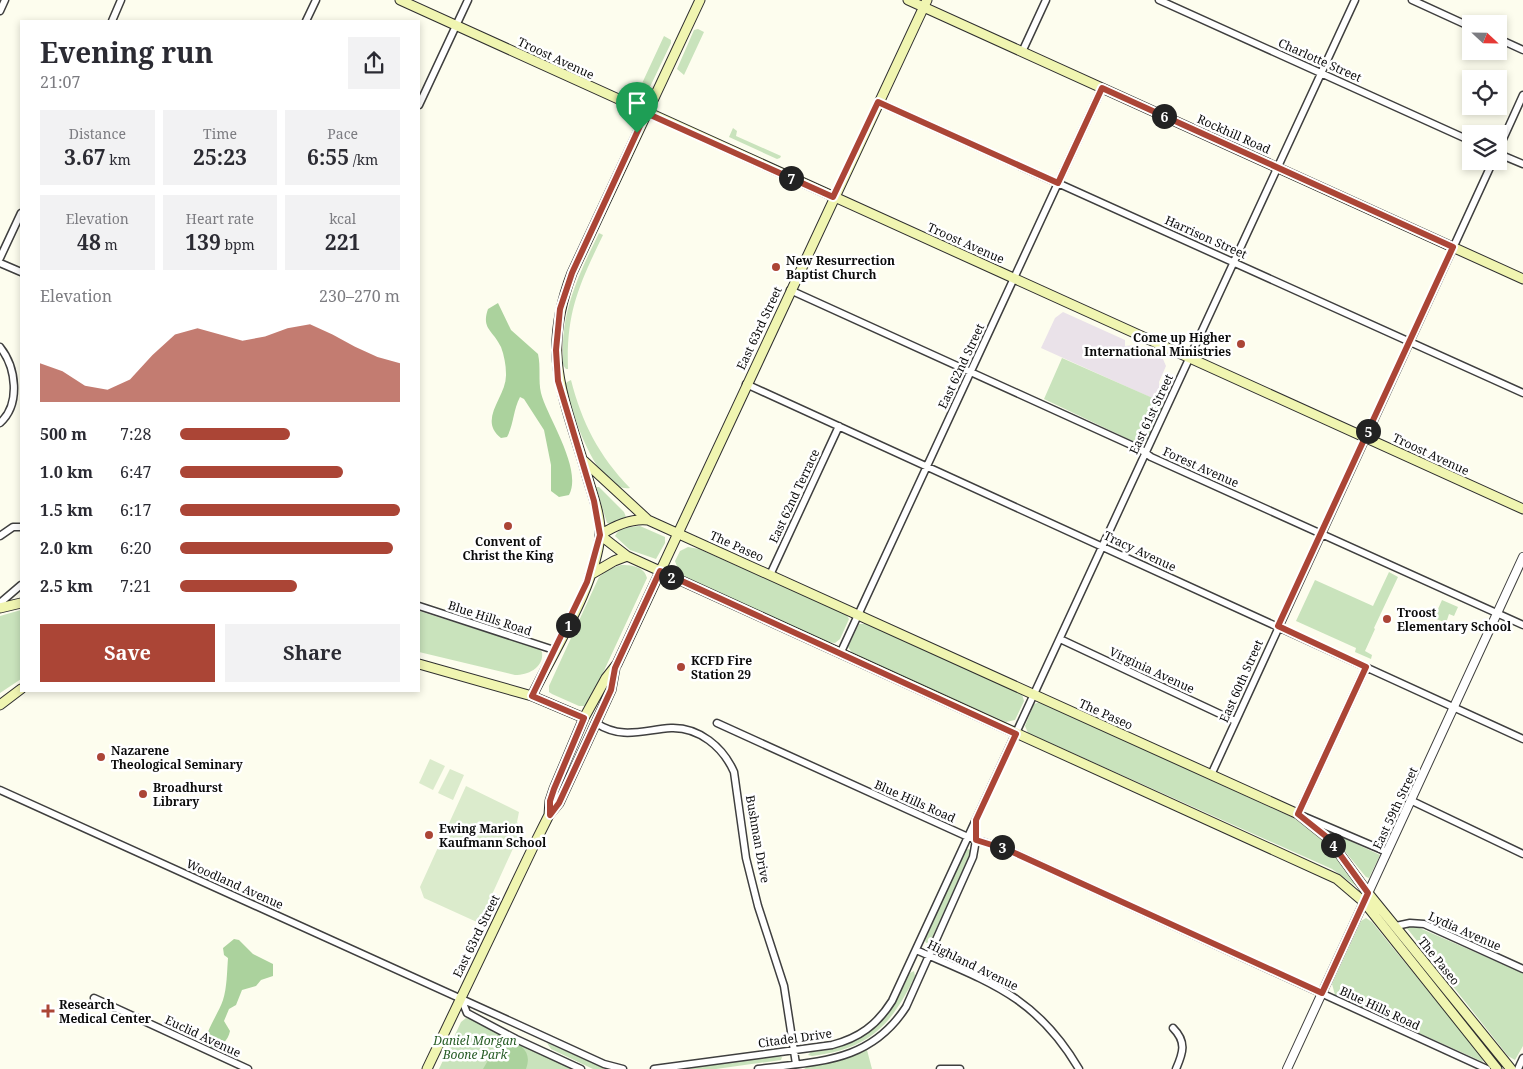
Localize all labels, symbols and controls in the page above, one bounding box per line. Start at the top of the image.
north arrow [1462,15,1508,60]
map controls [1462,15,1507,170]
text: Evening run [40,33,213,71]
street label: Troost Avenue [515,33,597,83]
street label: Charlotte Street [1276,34,1364,86]
button: share [348,37,400,89]
button: locate [1462,70,1507,115]
text: 21:07 [40,71,80,93]
pin [616,82,658,133]
icon: arrive [623,89,651,117]
pin: 6 [1152,104,1176,128]
text: 6 [1161,107,1168,126]
street label: Rockhill Road [1195,110,1274,158]
text: Distance [69,124,126,143]
text: Time [203,124,237,143]
text: Pace [327,124,358,143]
button: layers [1462,125,1507,170]
text: 3.67 [64,143,106,171]
text: 25:23 [193,143,247,171]
text: 6:55 [307,143,349,171]
text: km [106,150,131,169]
text: /km [349,150,378,169]
pin: 7 [778,166,804,190]
text: 7 [788,169,795,188]
text: Elevation [66,209,129,228]
text: Heart rate [186,209,254,228]
text: kcal [329,209,356,228]
street label: Harrison Street [1162,211,1250,263]
street label: Troost Avenue [925,218,1007,268]
text: 48 [77,228,101,256]
text: 139 [185,228,221,256]
text: 221 [325,228,360,256]
text: m [101,235,118,254]
text: bpm [221,235,255,254]
place label: New Resurrection Baptist Church [786,252,895,283]
marker: New Resurrection Baptist Church [770,261,782,273]
street label: East 63rd Street [732,284,786,372]
text: Elevation [40,285,112,307]
text: 230–270 m [319,285,400,307]
street label: East 62nd Street [934,321,988,411]
place label: Come up Higher International Ministries [1084,329,1232,360]
marker: Come up Higher International Ministries [1235,338,1247,350]
street label: East 61st Street [1125,371,1177,457]
pin: 5 [1356,418,1380,444]
text: 5 [1365,422,1372,441]
text: 500 m [40,423,87,445]
text: 7:28 [120,423,151,445]
street label: Troost Avenue [1390,429,1472,479]
street label: Forest Avenue [1160,443,1242,491]
street label: East 62nd Terrace [765,446,823,546]
text: 1.0 km [40,461,93,483]
text: 6:47 [120,461,151,483]
text: 1.5 km [40,499,93,521]
text: 6:17 [120,499,151,521]
marker: Convent of Christ the King [502,520,514,532]
street label: The Paseo [707,527,767,565]
street label: Tracy Avenue [1101,527,1179,575]
place label: Convent of Christ the King [463,533,554,564]
text: 2.0 km [40,537,93,559]
text: 6:20 [120,537,151,559]
pin: 2 [658,564,684,590]
text: 2 [668,568,675,587]
text: 2.5 km [40,575,93,597]
text: 7:21 [120,575,151,597]
street label: Blue Hills Road [446,596,535,640]
place label: Troost Elementary School [1397,604,1512,635]
pin: 1 [556,612,580,638]
marker: Troost Elementary School [1381,613,1393,625]
text: 1 [565,616,572,635]
button: Save [40,624,215,682]
button: Share [225,624,400,682]
street label: East 60th Street [1215,637,1267,725]
street label: Virginia Avenue [1107,643,1197,697]
place label: KCFD Fire Station 29 [691,652,752,683]
marker: KCFD Fire Station 29 [675,661,687,673]
street label: The Paseo [1076,695,1136,733]
place label: Nazarene Theological Seminary [111,742,243,773]
marker: Nazarene Theological Seminary [95,751,107,763]
street label: East 59th Street [1369,764,1421,852]
street label: Blue Hills Road [872,776,959,827]
place label: Broadhurst Library [153,779,223,810]
marker: Broadhurst Library [137,788,149,800]
street label: Bushman Drive [742,794,774,884]
place label: Ewing Marion Kaufmann School [439,820,547,851]
marker: Ewing Marion Kaufmann School [423,829,435,841]
pin: 4 [1320,832,1346,858]
pin: 3 [990,834,1014,860]
text: 4 [1330,836,1337,855]
text: 3 [999,838,1006,857]
street label: Woodland Avenue [184,855,286,913]
street label: East 63rd Street [449,892,503,980]
street label: Lydia Avenue [1426,907,1504,955]
street label: The Paseo [1414,933,1464,989]
street label: Highland Avenue [925,936,1021,994]
street label: Blue Hills Road [1337,982,1424,1034]
place label: Research Medical Center [59,996,152,1027]
marker: Research Medical Center [41,1004,55,1018]
street label: Euclid Avenue [162,1011,244,1061]
street label: Citadel Drive [757,1024,833,1052]
park label: Daniel Morgan Boone Park [432,1032,517,1063]

